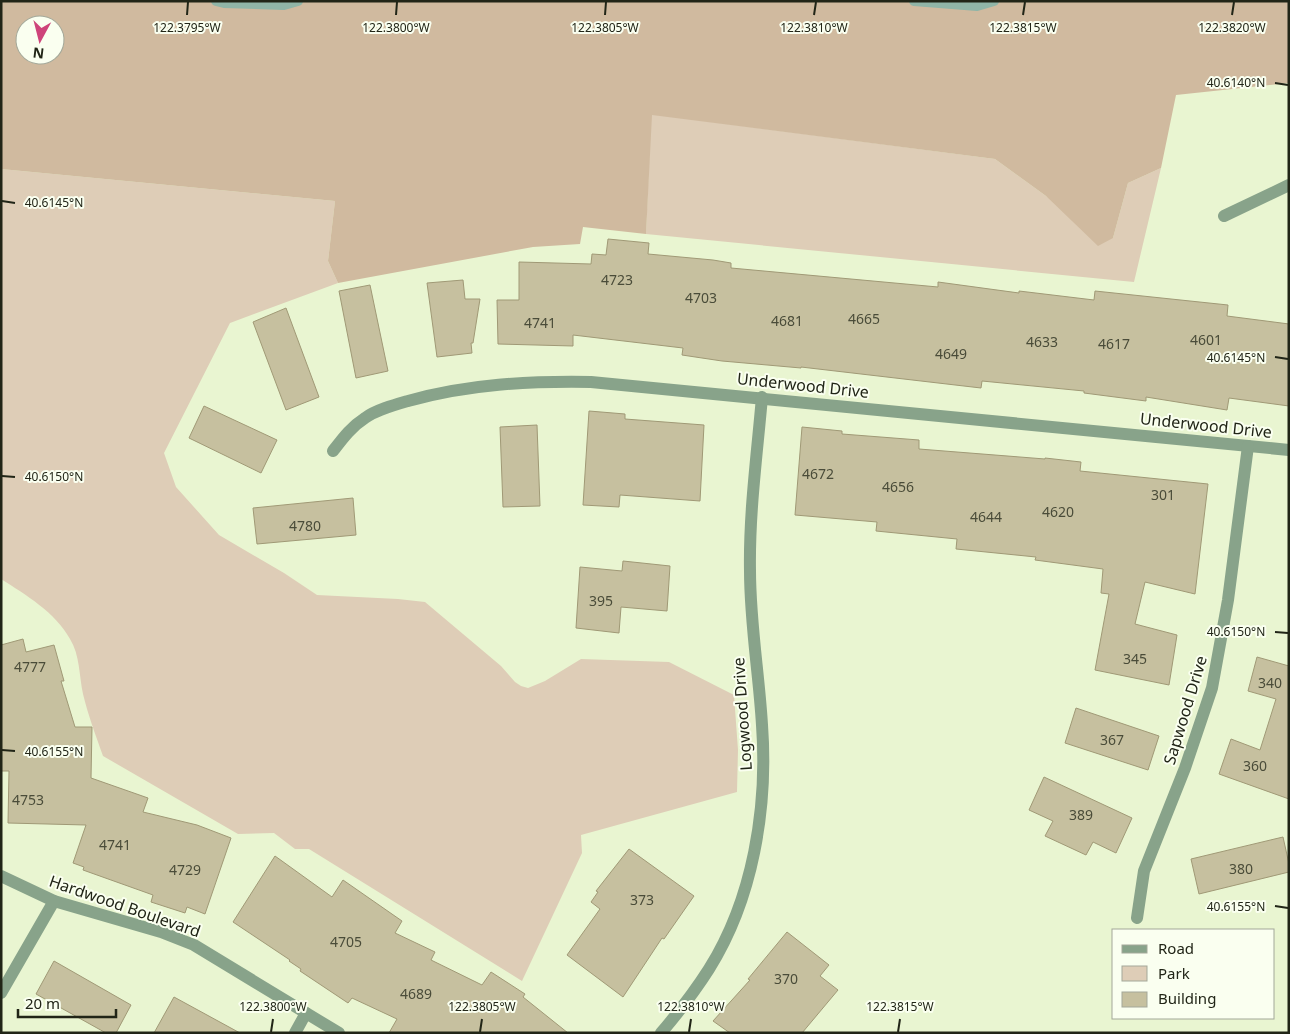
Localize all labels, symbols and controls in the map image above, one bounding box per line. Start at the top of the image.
north arrow [15,15,65,65]
text: 122.3795°W [153,19,221,36]
text: 122.3800°W [362,19,430,36]
text: 122.3805°W [571,19,639,36]
text: 122.3810°W [780,19,848,36]
text: 122.3815°W [989,19,1057,36]
text: 122.3820°W [1198,19,1266,36]
text: N [32,43,45,64]
text: 40.6140°N [1207,74,1265,91]
text: 40.6145°N [25,194,83,211]
house number: 4723 [601,270,633,289]
house number: 4703 [685,288,717,307]
house number: 4665 [848,309,880,328]
house number: 4681 [771,311,803,330]
house number: 4741 [524,313,556,332]
house number: 4601 [1190,330,1222,349]
house number: 4633 [1026,332,1058,351]
house number: 4617 [1098,334,1130,353]
house number: 4649 [935,344,967,363]
text: 40.6145°N [1207,349,1265,366]
street label: Underwood Drive [736,367,870,403]
street label: Underwood Drive [1139,407,1273,443]
house number: 4672 [802,464,834,483]
text: 40.6150°N [25,468,83,485]
house number: 4656 [882,477,914,496]
house number: 301 [1151,485,1175,504]
house number: 4620 [1042,502,1074,521]
house number: 4644 [970,507,1002,526]
house number: 4780 [289,516,321,535]
house number: 395 [589,591,613,610]
text: 40.6150°N [1207,623,1265,640]
house number: 345 [1123,649,1147,668]
street label: Sapwood Drive [1158,653,1212,767]
house number: 4777 [14,657,46,676]
street label: Logwood Drive [727,657,757,771]
house number: 340 [1258,673,1282,692]
house number: 367 [1100,730,1124,749]
text: 40.6155°N [25,743,83,760]
house number: 360 [1243,756,1267,775]
house number: 4753 [12,790,44,809]
house number: 389 [1069,805,1093,824]
house number: 4741 [99,835,131,854]
house number: 380 [1229,859,1253,878]
house number: 4729 [169,860,201,879]
street label: Hardwood Boulevard [46,870,204,942]
house number: 373 [630,890,654,909]
text: 40.6155°N [1207,898,1265,915]
legend [1112,929,1275,1019]
house number: 4705 [330,932,362,951]
text: Road [1158,938,1194,958]
text: Park [1158,963,1190,983]
house number: 370 [774,969,798,988]
house number: 4689 [400,984,432,1003]
scale bar [18,986,115,1018]
text: Building [1158,988,1216,1008]
text: 20 m [25,993,60,1013]
text: 122.3800°W [239,998,307,1015]
text: 122.3805°W [448,998,516,1015]
text: 122.3810°W [657,998,725,1015]
text: 122.3815°W [866,998,934,1015]

